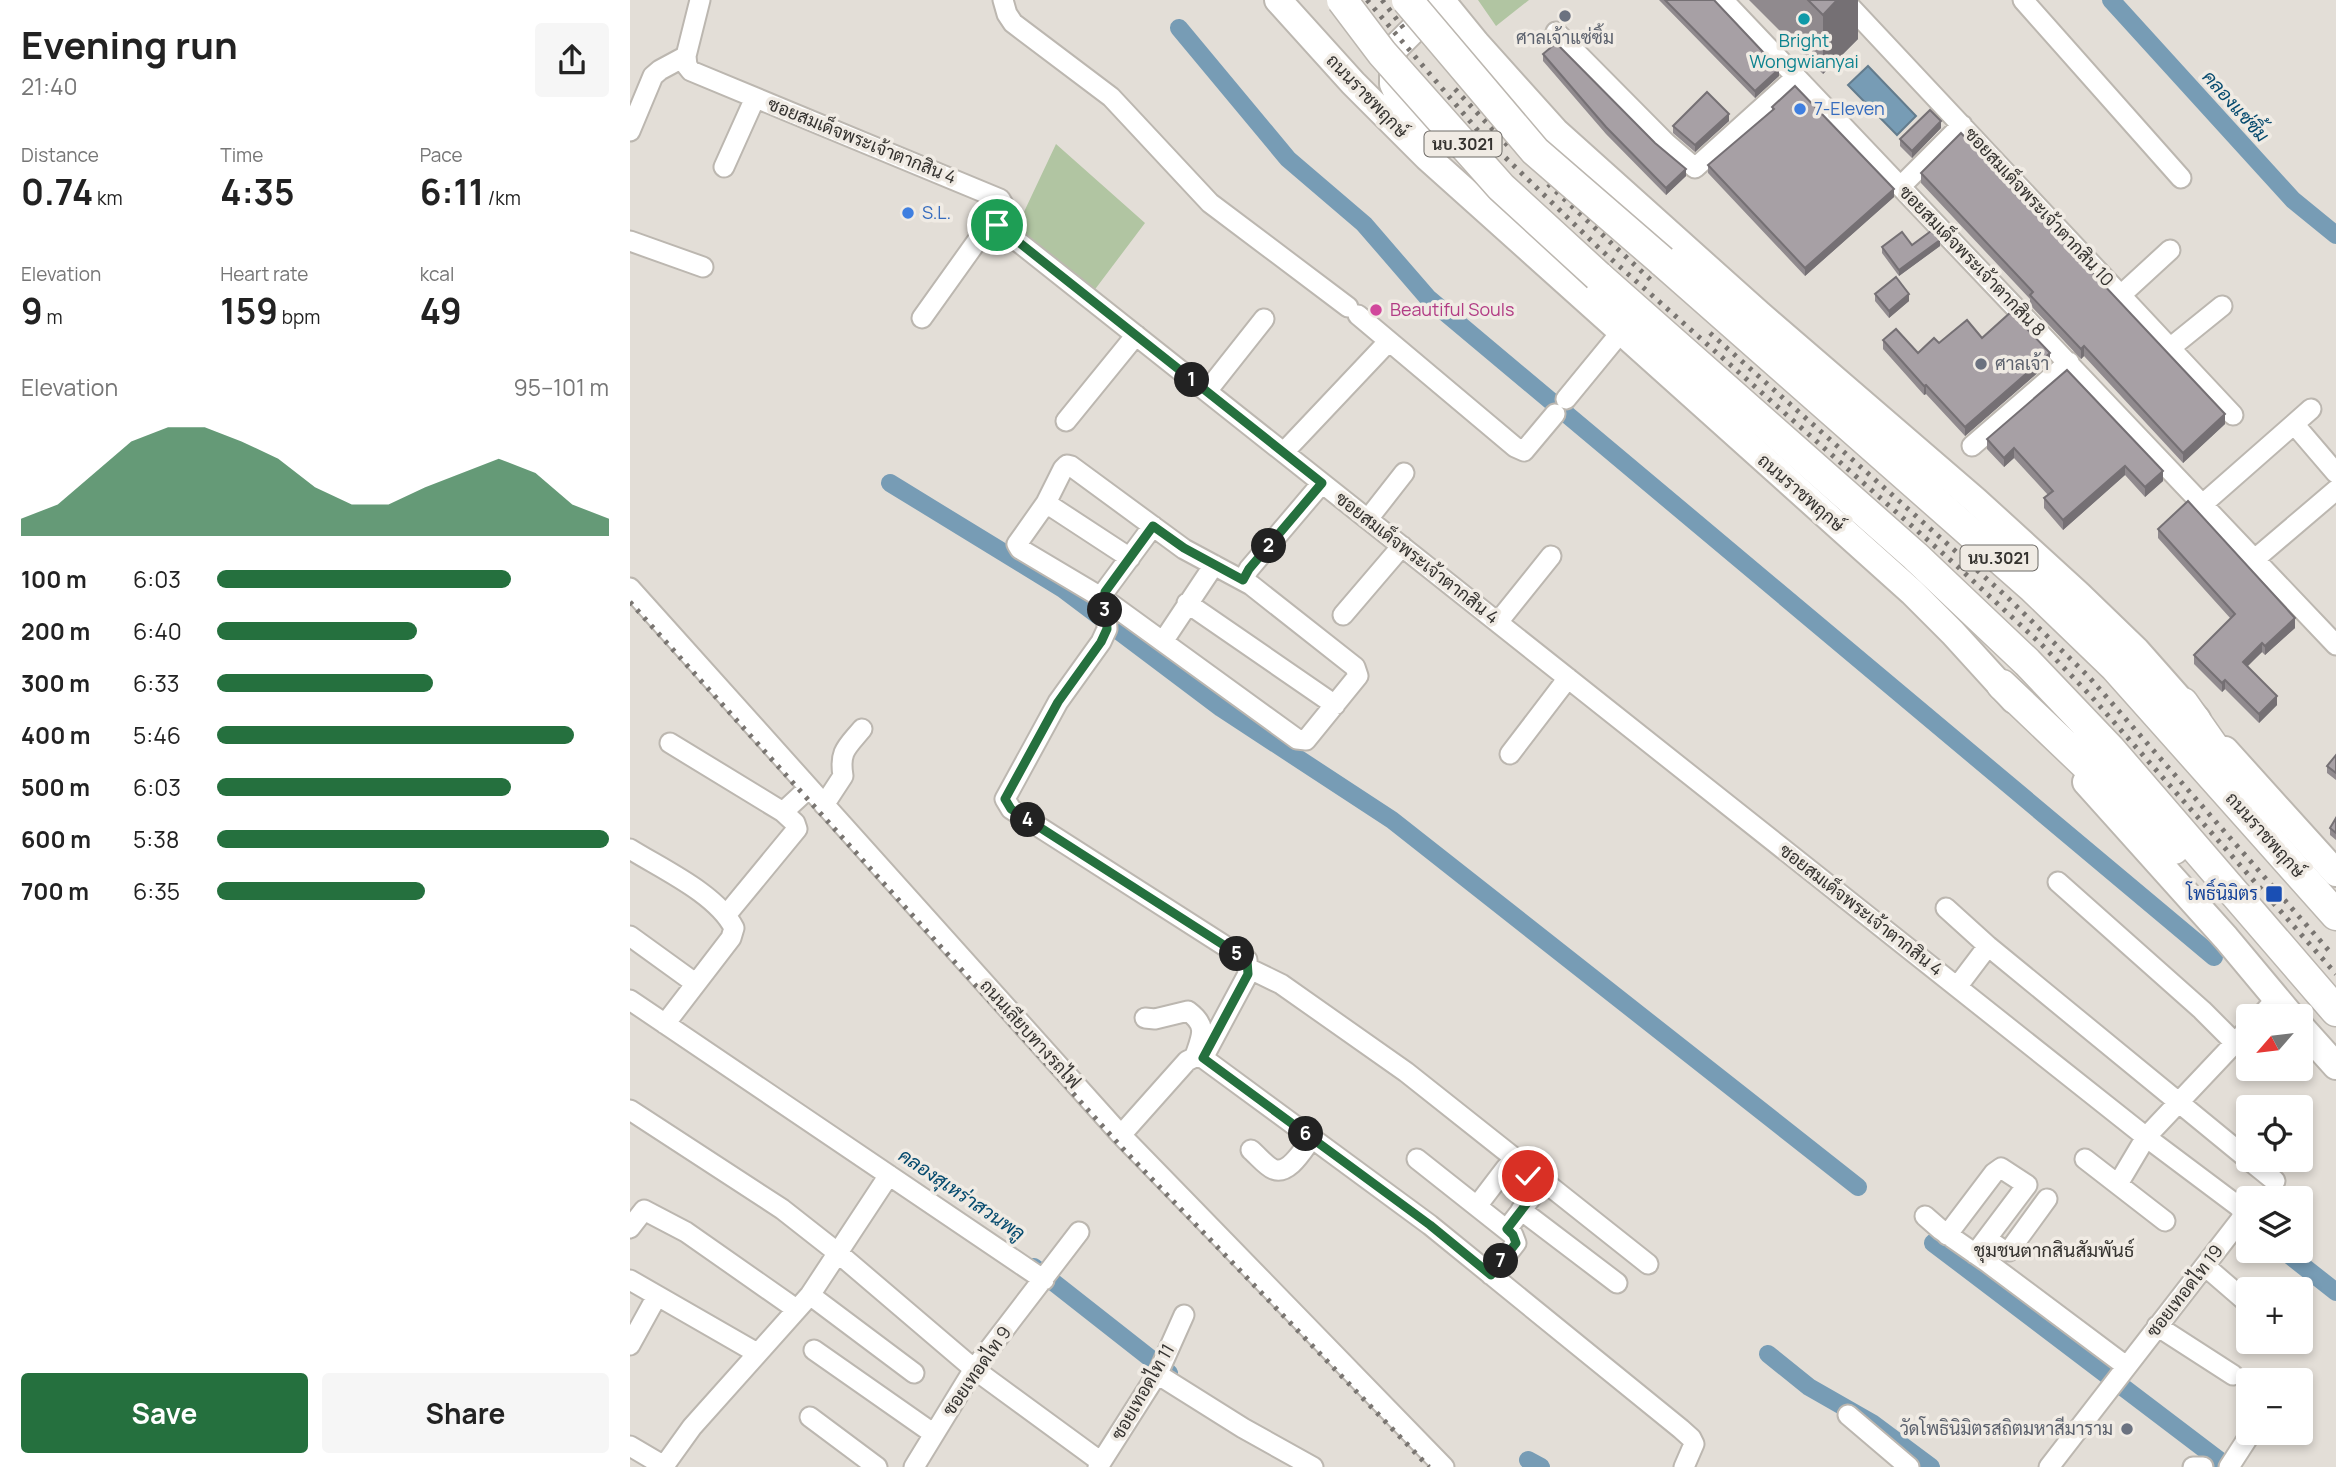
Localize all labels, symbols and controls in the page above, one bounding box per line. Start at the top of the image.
marker: ศาลเจ้าแซ่ซิ้ม [1557,8,1573,24]
marker: Bright Wongwianyai [1796,11,1812,27]
text: Evening run [21,18,238,70]
button: share [535,23,609,97]
place label: ศาลเจ้าแซ่ซิ้ม [1516,23,1614,49]
place label: Bright Wongwianyai [1749,28,1859,73]
street label: ถนนราชพฤกษ์ [1322,48,1414,143]
water label: คลองแซ่ซิ้ม [2197,62,2278,148]
text: 21:40 [21,70,78,102]
street label: ซอยสมเด็จพระเจ้าตากสิน 4 [764,90,961,189]
place label: 7-Eleven [1814,96,1885,120]
marker: 7-Eleven [1792,101,1808,117]
street label: ซอยสมเด็จพระเจ้าตากสิน 10 [1960,121,2120,291]
road number: นบ.3021 [1424,132,1502,156]
text: Distance [21,142,99,168]
text: Time [220,142,263,168]
text: Pace [420,142,463,168]
text: 0.74 [21,168,93,216]
text: 4:35 [220,168,294,216]
text: 6:11 [420,168,484,216]
street label: ซอยสมเด็จพระเจ้าตากสิน 8 [1894,179,2052,341]
text: km [93,185,123,211]
text: /km [484,185,521,211]
pin [967,195,1027,255]
place label: S.L. [922,200,951,224]
marker: S.L. [900,205,916,221]
icon: arrive [978,206,1016,244]
text: Elevation [21,261,101,287]
text: Heart rate [220,261,308,287]
text: kcal [420,261,454,287]
text: 9 [21,287,43,335]
text: 159 [220,287,278,335]
text: 49 [420,287,462,335]
place label: Beautiful Souls [1390,297,1514,321]
marker: Beautiful Souls [1368,302,1384,318]
text: m [43,304,63,330]
text: bpm [278,304,320,330]
place label: ศาลเจ้า [1995,351,2049,375]
marker: ศาลเจ้า [1973,356,1989,372]
pin: 1 [1174,362,1210,398]
text: 1 [1187,366,1196,392]
text: Elevation [21,371,118,403]
text: 95–101 m [513,371,609,403]
street label: ถนนราชพฤกษ์ [1753,448,1851,537]
street label: ซอยสมเด็จพระเจ้าตากสิน 4 [1331,485,1505,629]
pin: 2 [1252,528,1286,564]
text: 2 [1263,532,1274,558]
road number: นบ.3021 [1960,545,2038,570]
text: 100 m [21,563,87,595]
text: 6:03 [133,563,181,595]
pin: 3 [1088,592,1122,628]
text: 3 [1099,596,1110,622]
text: 200 m [21,615,90,647]
text: 6:40 [133,615,182,647]
text: 300 m [21,667,90,699]
text: 6:33 [133,667,180,699]
text: 400 m [21,719,91,751]
text: 5:46 [133,719,181,751]
text: 500 m [21,771,90,803]
text: 6:03 [133,771,181,803]
street label: ถนนราชพฤกษ์ [2221,786,2311,883]
pin: 4 [1010,802,1046,838]
text: 4 [1022,806,1033,832]
text: 600 m [21,823,91,855]
text: 5:38 [133,823,179,855]
street label: ซอยสมเด็จพระเจ้าตากสิน 4 [1775,837,1949,981]
text: 700 m [21,875,89,907]
text: 6:35 [133,875,180,907]
place label: โพธิ์นิมิตร [2185,878,2258,905]
marker: โพธิ์นิมิตร [2264,884,2284,904]
pin: 5 [1220,936,1254,972]
text: 5 [1231,940,1242,966]
street label: ถนนเลียบทางรถไฟ [975,974,1086,1093]
north arrow [2236,1004,2314,1082]
map controls [2236,1004,2313,1445]
button: locate [2236,1095,2313,1172]
pin: 6 [1288,1116,1324,1152]
text: 6 [1300,1120,1311,1146]
water label: คลองสุเหร่าสวนพลู [893,1142,1030,1247]
pin [1498,1146,1558,1206]
icon: check [1509,1157,1547,1195]
button: layers [2236,1186,2313,1263]
district label: ชุมชนตากสินสัมพันธ์ [1974,1237,2134,1263]
street label: ซอยเทอดไท 19 [2141,1239,2228,1342]
pin: 7 [1484,1244,1518,1278]
text: 7 [1495,1247,1506,1273]
button: + [2236,1277,2313,1354]
street label: ซอยเทอดไท 9 [936,1321,1016,1420]
street label: ซอยเทอดไท 11 [1105,1339,1179,1444]
button: − [2236,1368,2313,1445]
button: Save [21,1373,308,1453]
button: Share [322,1373,609,1453]
place label: วัดโพธินิมิตรสถิตมหาสีมาราม [1900,1416,2113,1440]
marker: วัดโพธินิมิตรสถิตมหาสีมาราม [2119,1421,2135,1437]

